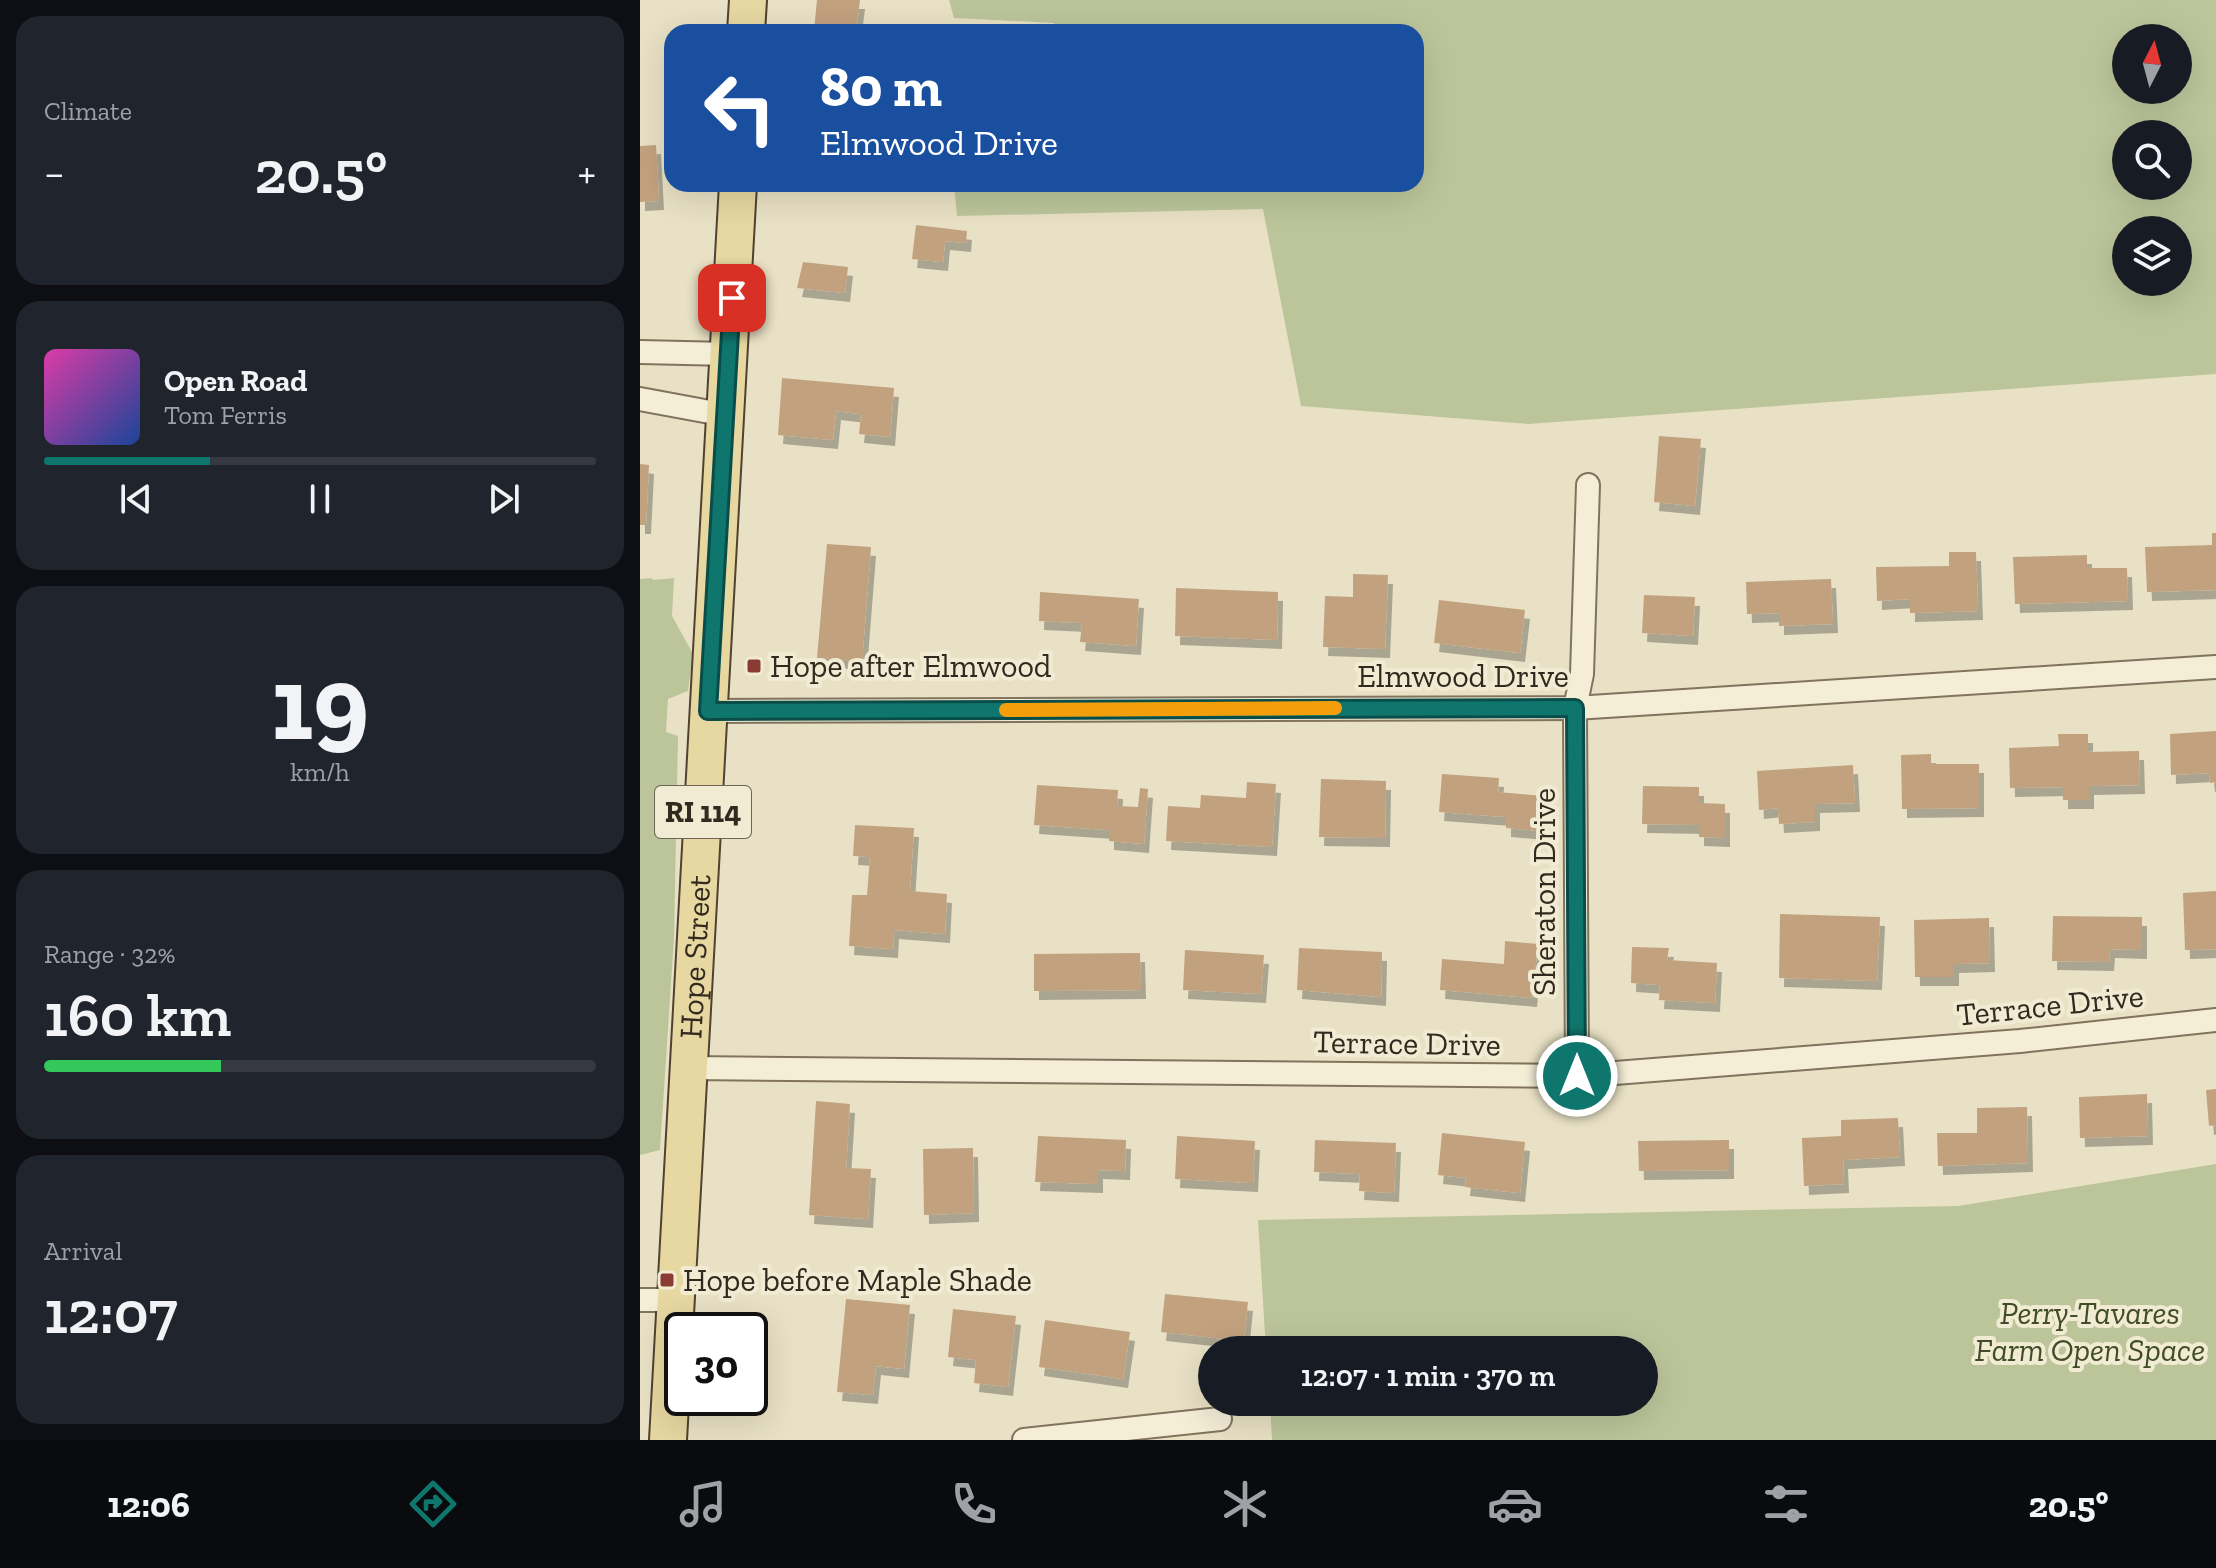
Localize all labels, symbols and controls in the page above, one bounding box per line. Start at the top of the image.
north arrow [2112,24,2192,104]
map controls [2112,24,2192,296]
text: 80 m [820,53,942,120]
icon: left [688,56,792,160]
text: Climate [44,95,132,127]
button: search [2112,120,2192,200]
text: Elmwood Drive [820,121,1058,164]
text: 20.5° [254,136,388,208]
text: − [44,146,65,199]
text: + [577,146,596,199]
button: layers [2112,216,2192,296]
pin [698,264,766,332]
icon: arrive [710,276,754,320]
text: Open Road [164,363,307,399]
text: Tom Ferris [164,399,287,431]
icon: previous [114,477,158,521]
icon: pause [298,477,342,521]
icon: next [482,477,526,521]
text: 19 [271,641,369,766]
place label: Hope after Elmwood [770,647,1052,685]
marker: Hope after Elmwood [745,657,763,675]
street label: Elmwood Drive [1357,657,1569,695]
text: km/h [290,756,350,788]
road number: RI 114 [655,786,751,838]
street label: Sheraton Drive [1525,788,1563,996]
street label: Hope Street [671,874,718,1040]
text: Range · 32% [44,938,175,970]
street label: Terrace Drive [1955,976,2145,1034]
text: 160 km [44,979,231,1051]
street label: Terrace Drive [1313,1022,1501,1064]
position arrow [1535,1034,1619,1118]
text: Arrival [44,1235,122,1267]
place label: Hope before Maple Shade [683,1261,1032,1299]
marker: Hope before Maple Shade [658,1271,676,1289]
text: 12:07 [44,1276,178,1348]
park label: Perry-Tavares Farm Open Space [1975,1294,2205,1369]
speed limit sign: 30 [664,1312,768,1416]
text: 12:07 · 1 min · 370 m [1301,1358,1555,1394]
icon: directions [405,1476,461,1532]
icon: music [675,1476,731,1532]
icon: phone [946,1476,1002,1532]
icon: climate [1217,1476,1273,1532]
icon: car [1487,1476,1543,1532]
icon: filters [1758,1476,1814,1532]
text: 12:06 [107,1483,190,1526]
text: 20.5° [2029,1483,2109,1526]

